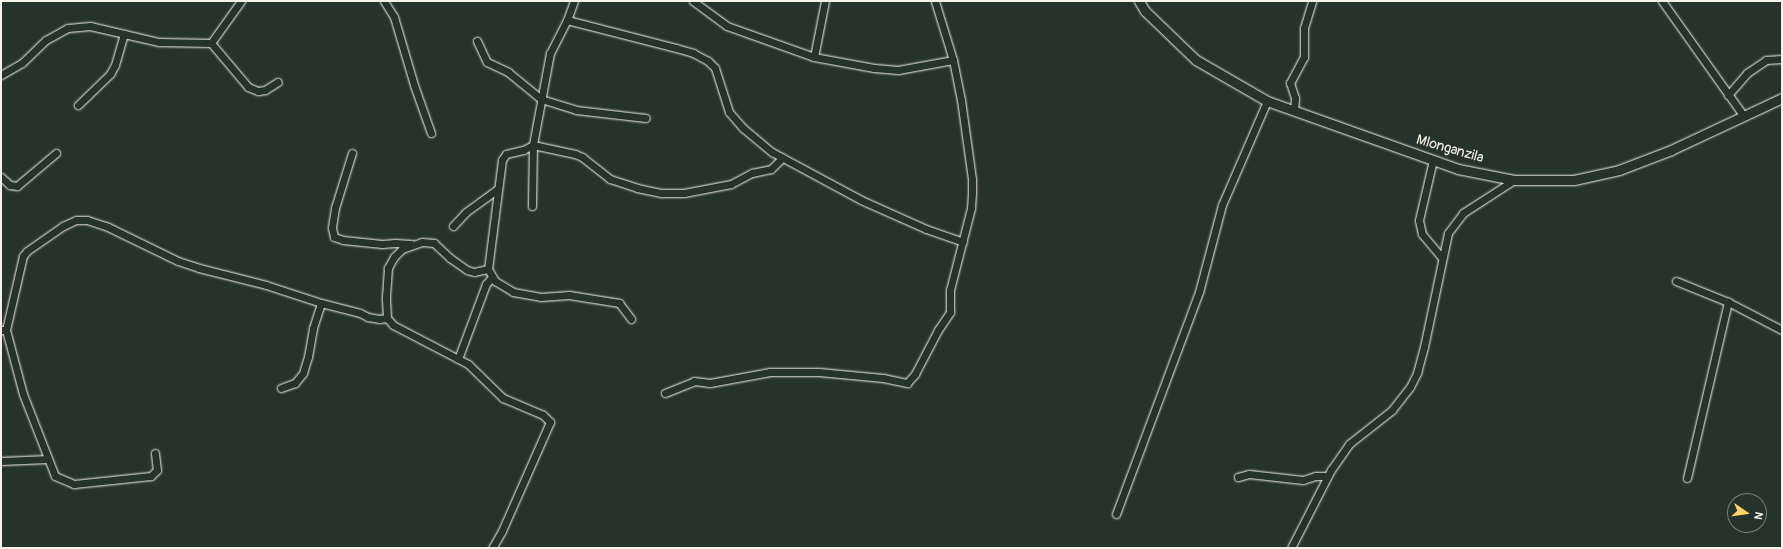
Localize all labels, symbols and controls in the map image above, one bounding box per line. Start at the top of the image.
street label: Mlonganzila [1414,131,1486,167]
north arrow [1727,493,1767,533]
text: N [1751,511,1765,521]

